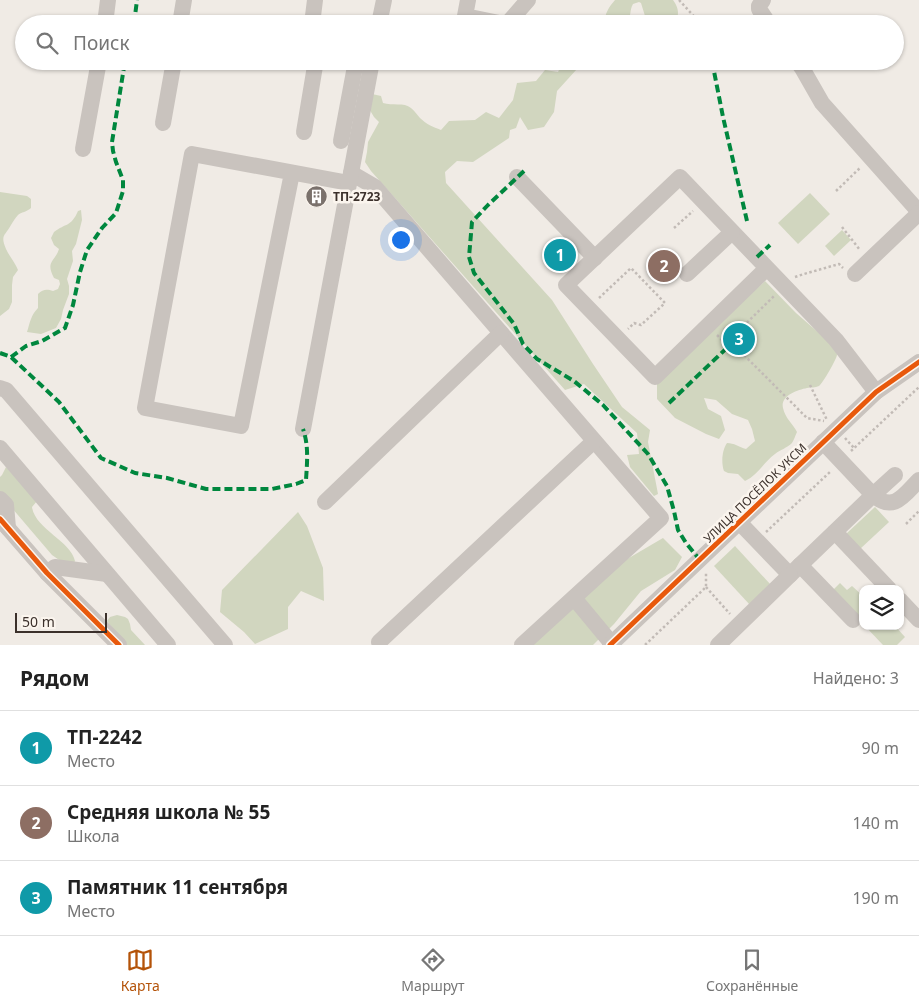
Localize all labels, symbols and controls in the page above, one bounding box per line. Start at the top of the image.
search box [15,15,904,70]
icon: search [33,29,61,57]
text: Поиск [73,30,129,56]
building icon: ТП-2723 [305,184,329,208]
place label: ТП-2723 [333,188,381,205]
your location [388,227,414,253]
pin: 1 [544,236,576,274]
pin: 2 [648,247,680,285]
pin: 3 [723,320,755,358]
street label: УЛИЦА ПОСЁЛОК УКСМ [700,439,810,547]
map controls [859,585,904,630]
button: layers [859,585,904,630]
scale bar [15,610,108,633]
text: 50 m [22,612,55,631]
text: Рядом [20,664,90,692]
text: Найдено: 3 [813,667,899,689]
text: ТП-2242 [67,724,142,750]
text: 1 [31,737,41,759]
text: 90 m [862,737,899,759]
text: Место [67,750,115,772]
text: Средняя школа № 55 [67,799,270,825]
text: 2 [31,812,41,834]
text: 140 m [852,812,899,834]
text: Школа [67,825,120,847]
text: Памятник 11 сентября [67,874,288,900]
text: 3 [31,887,41,909]
text: 190 m [852,887,899,909]
text: Место [67,900,115,922]
tab: Карта [121,946,160,995]
tab: Маршрут [401,946,464,995]
tab: Сохранённые [706,946,798,995]

